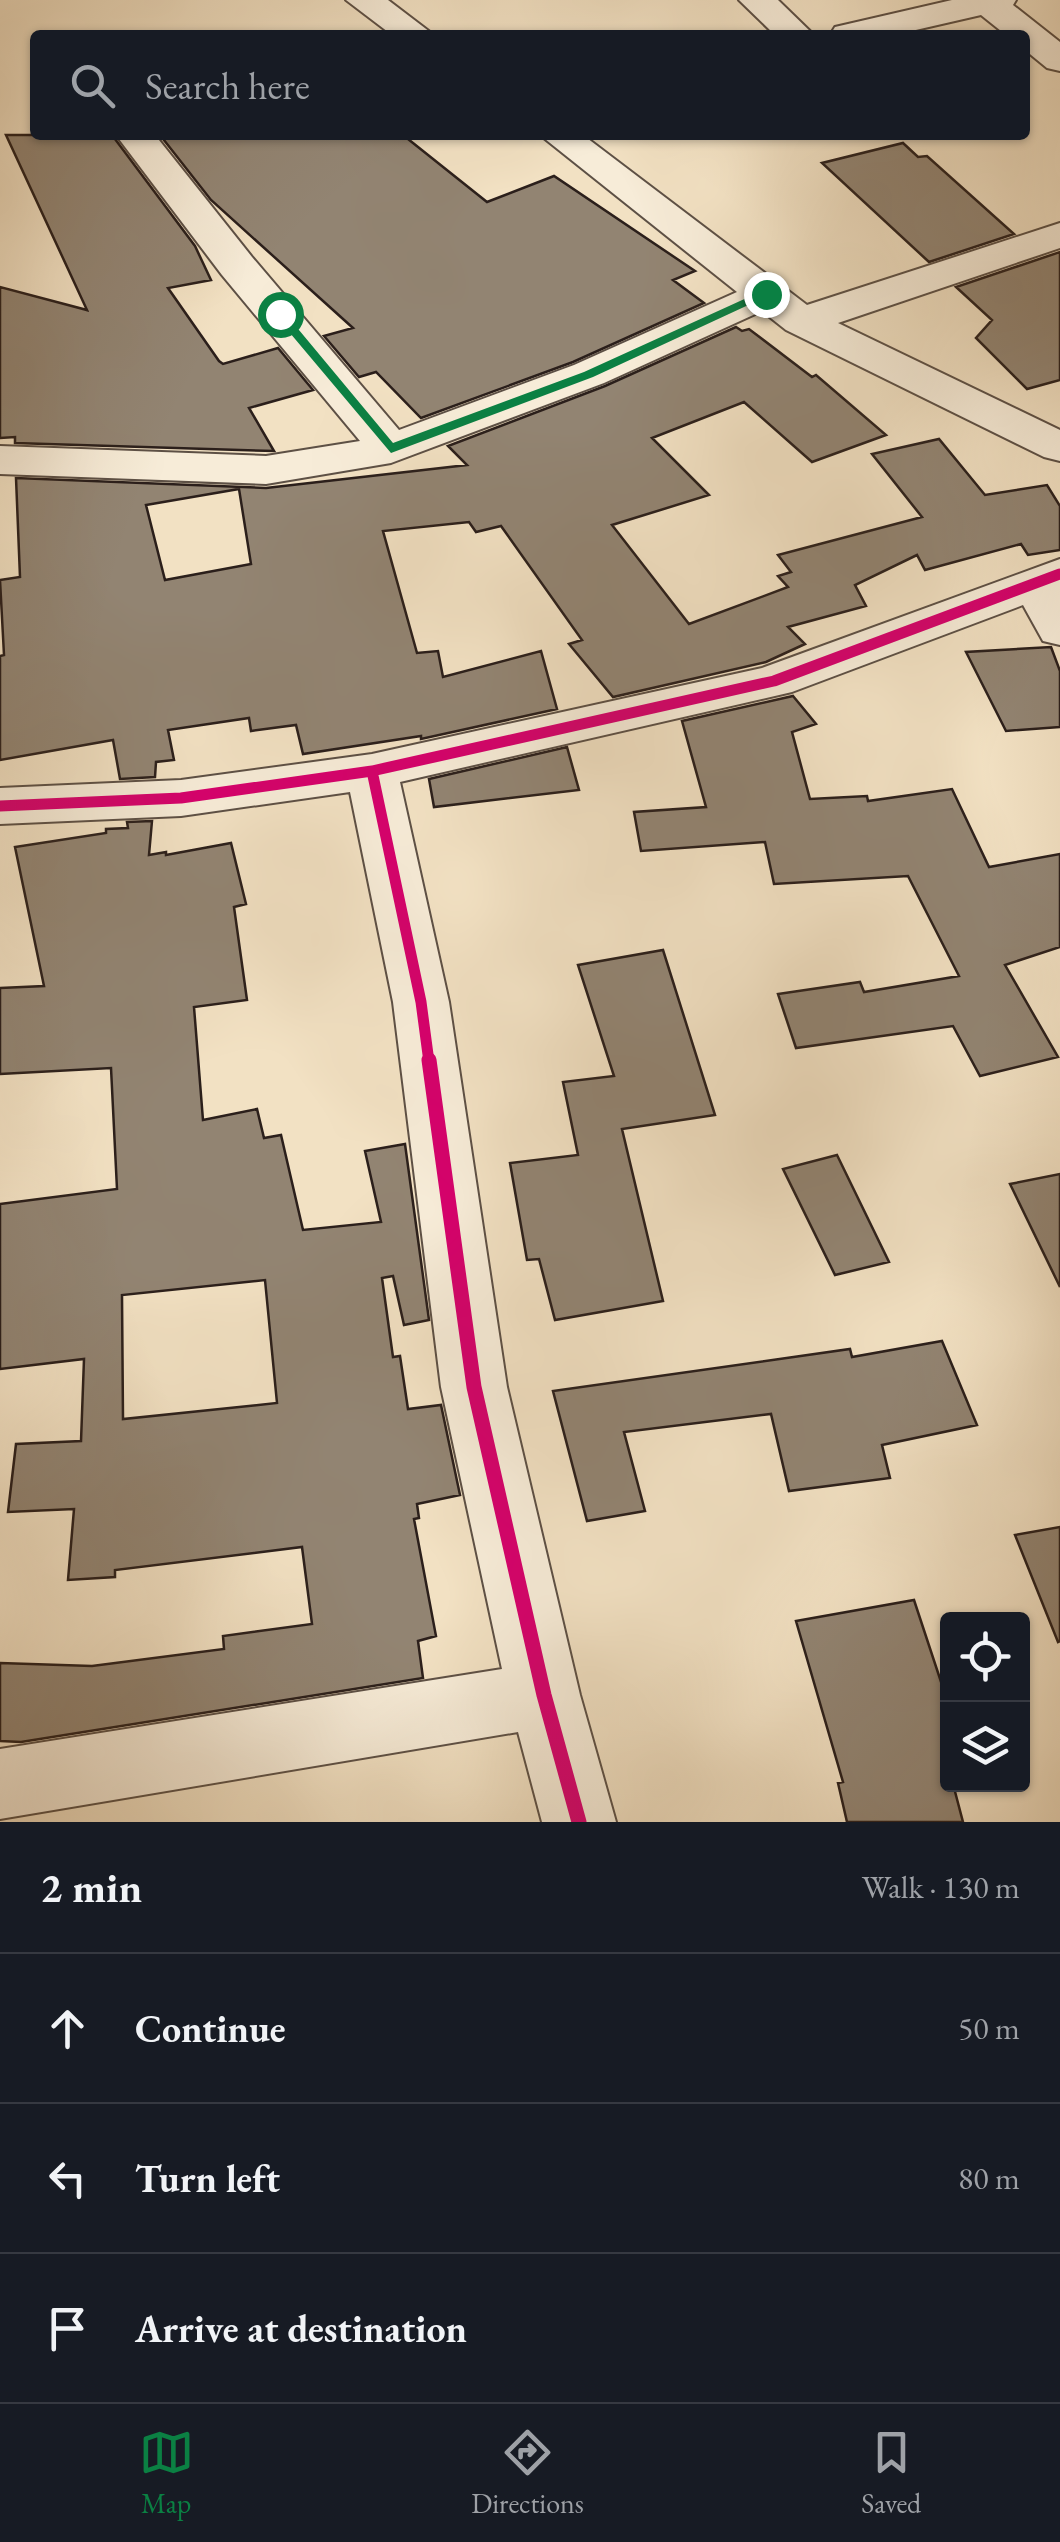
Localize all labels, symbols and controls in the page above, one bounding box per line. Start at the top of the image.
search box [30,30,1030,140]
icon: search [65,58,120,113]
text: Search here [145,61,310,110]
route end [744,272,790,318]
route start [258,292,304,338]
map controls [940,1612,1030,1792]
button: locate [940,1612,1030,1702]
button: layers [940,1702,1030,1792]
text: 2 min [40,1860,142,1915]
text: Walk · 130 m [862,1866,1020,1908]
icon: ahead [40,2001,95,2056]
text: Continue [135,2004,286,2053]
text: 50 m [958,2007,1020,2049]
icon: left [40,2151,95,2206]
text: Turn left [135,2154,280,2203]
text: 80 m [958,2157,1020,2199]
icon: arrive [40,2301,95,2356]
text: Arrive at destination [135,2304,467,2353]
tab: Map [139,2425,194,2521]
tab: Directions [471,2425,584,2521]
tab: Saved [861,2425,921,2521]

